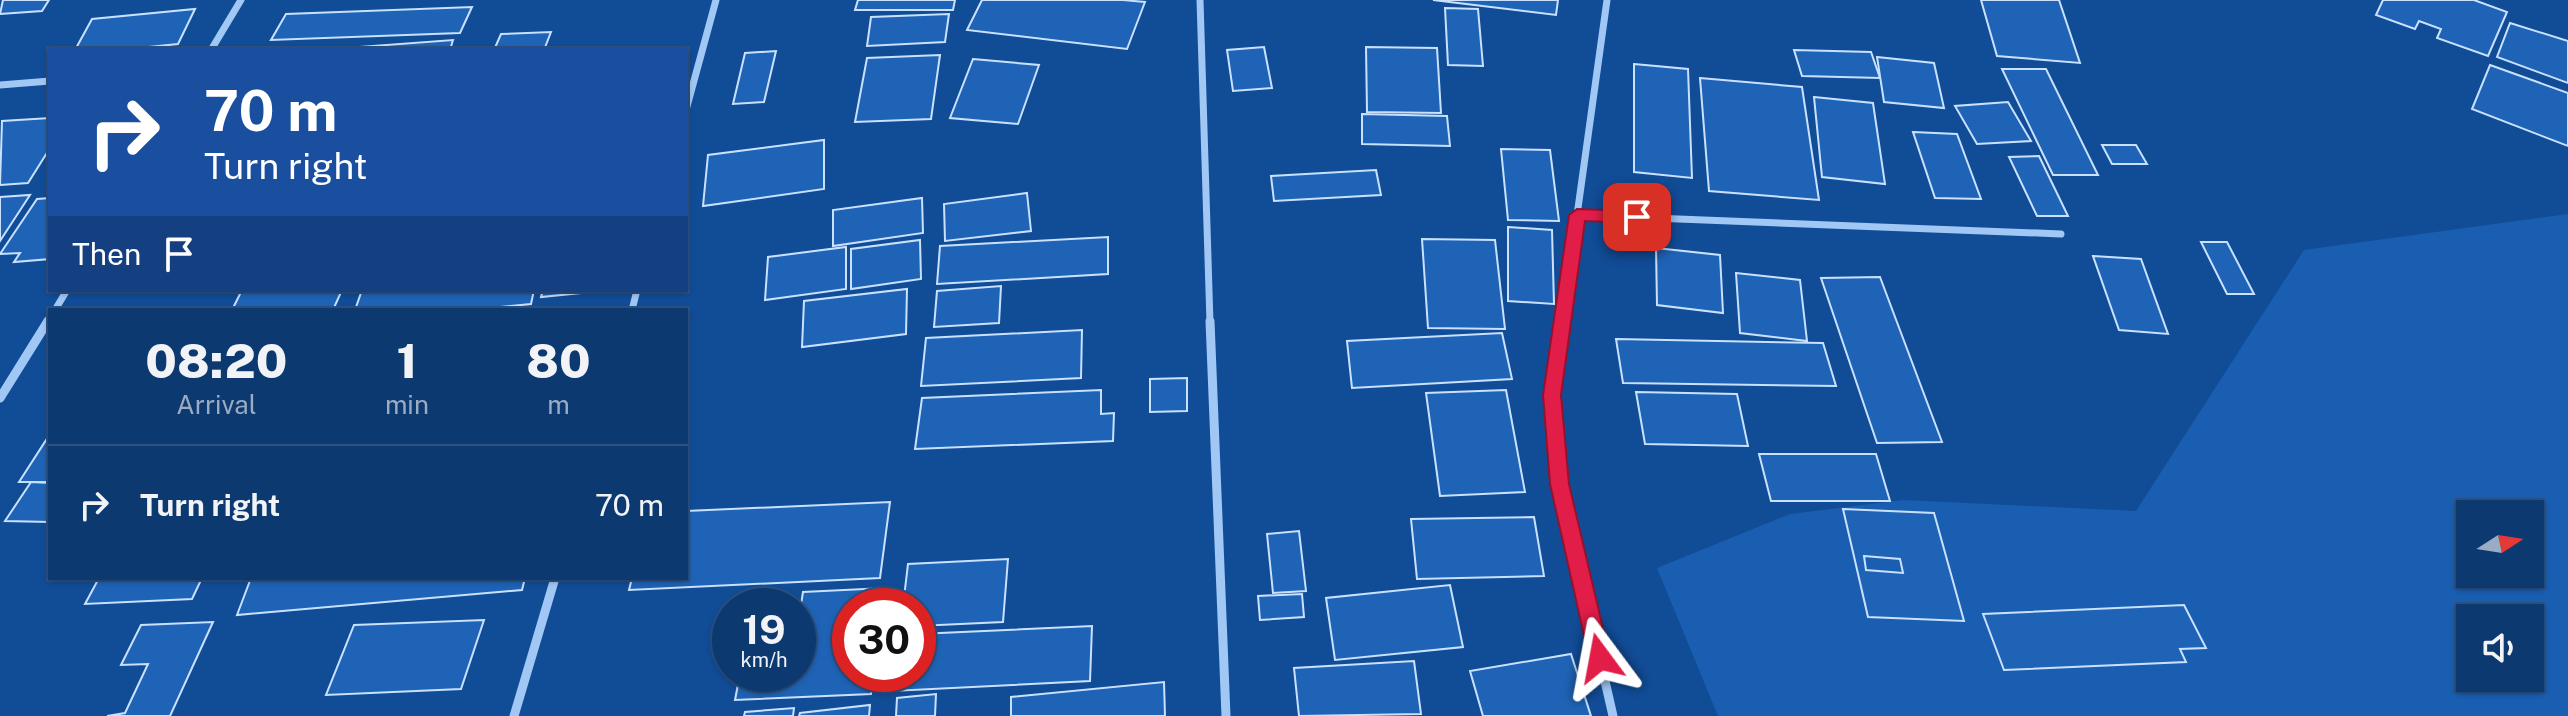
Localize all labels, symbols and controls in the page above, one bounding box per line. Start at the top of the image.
text: 70 m [204,78,337,144]
icon: right [72,80,176,184]
text: Turn right [204,145,367,187]
pin [1603,183,1671,251]
icon: arrive [1615,195,1659,239]
icon: arrive [157,232,201,276]
text: Then [72,236,141,272]
text: 08:20 [145,332,288,389]
text: 1 [396,332,417,389]
text: 80 [526,332,591,389]
text: Arrival [176,389,257,420]
text: min [385,389,429,420]
text: m [547,389,570,420]
icon: right [72,483,116,527]
text: Turn right [140,487,280,523]
text: 70 m [595,487,664,523]
north arrow [2456,500,2544,588]
map controls [2456,500,2544,692]
speed limit sign: 30 [832,588,936,692]
button: sound [2456,604,2544,692]
text: 19 [742,606,786,653]
position arrow [1558,616,1642,700]
text: km/h [740,648,788,672]

